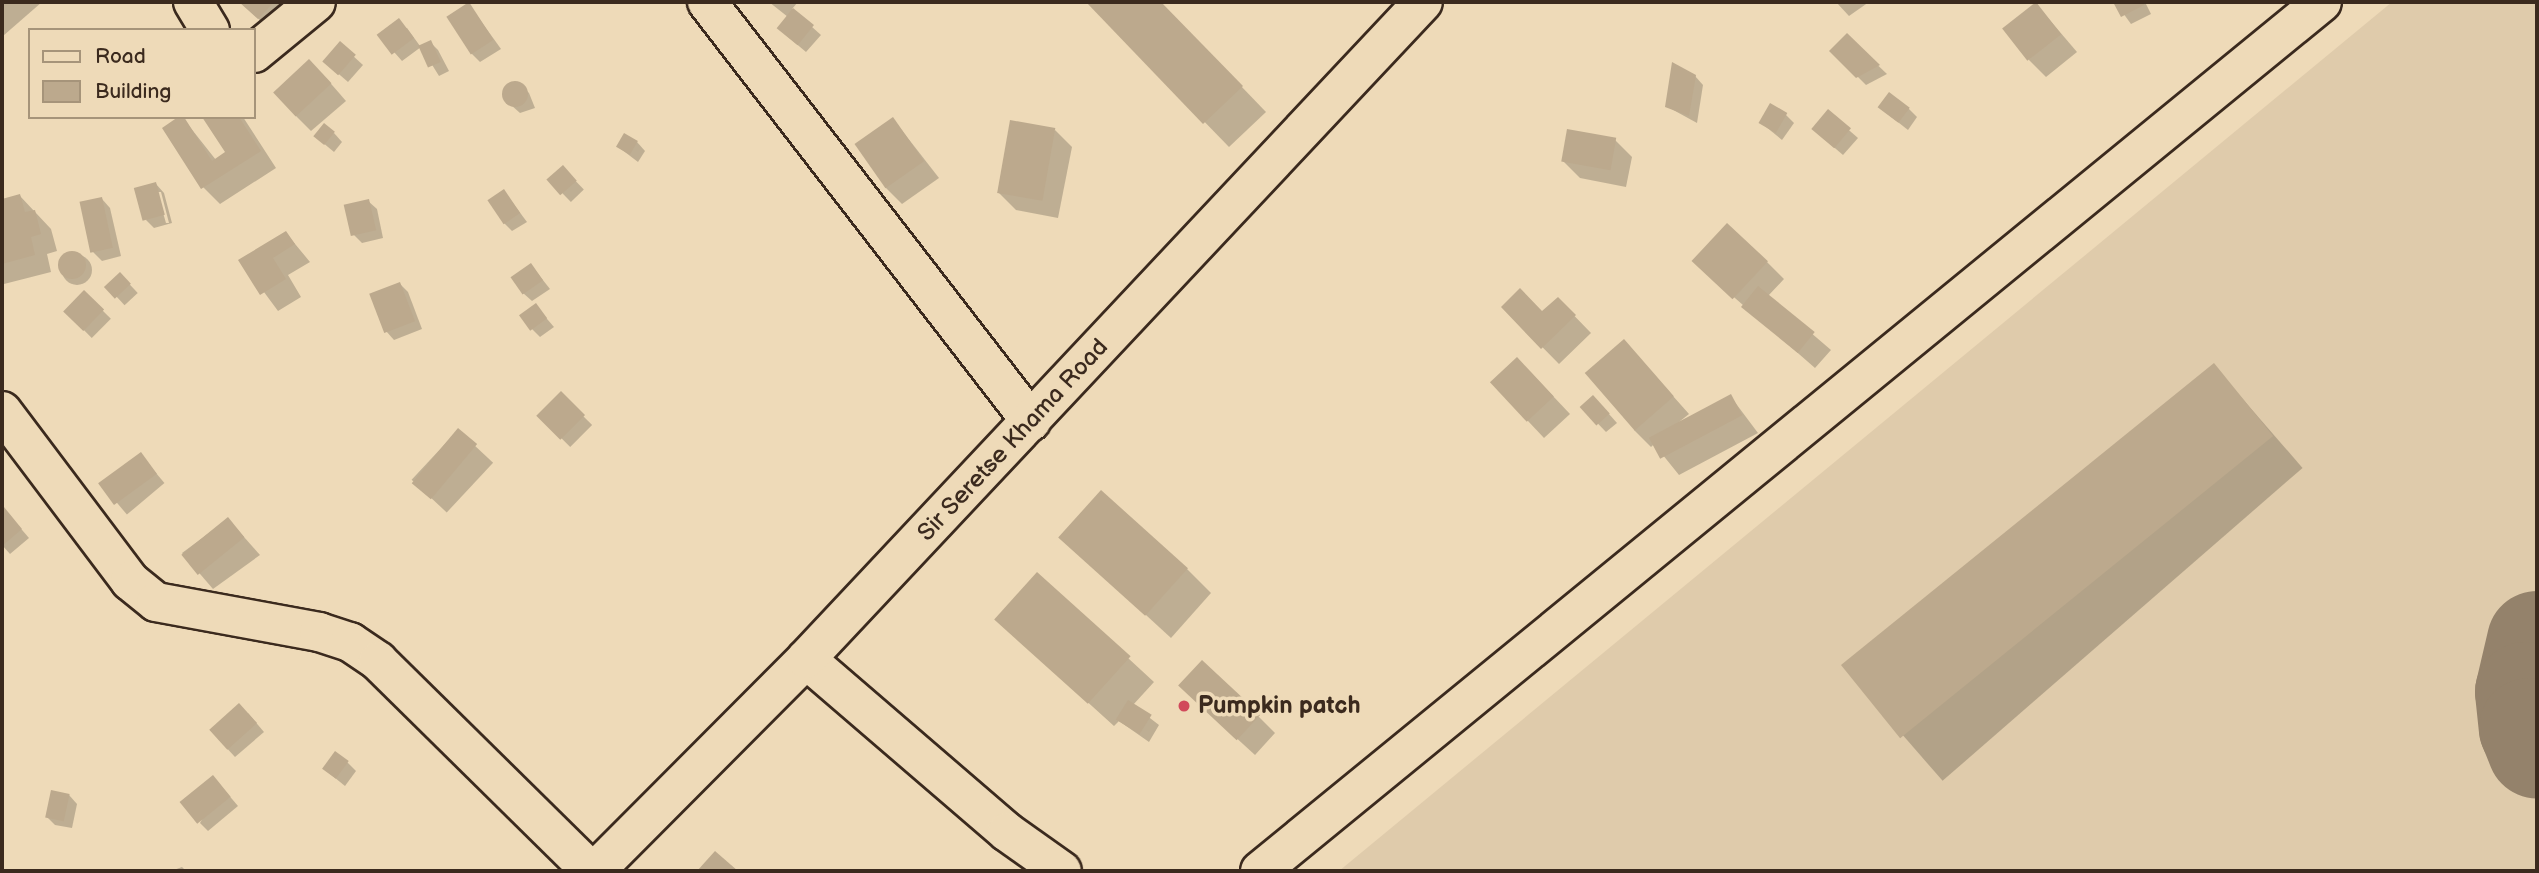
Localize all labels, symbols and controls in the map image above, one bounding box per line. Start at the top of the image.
legend [28,28,256,119]
text: Road [95,44,146,69]
text: Building [95,79,171,104]
street label: Sir Seretse Khama Road [912,333,1114,547]
place label: Pumpkin patch [1198,692,1361,720]
marker: Pumpkin patch [1176,698,1192,714]

